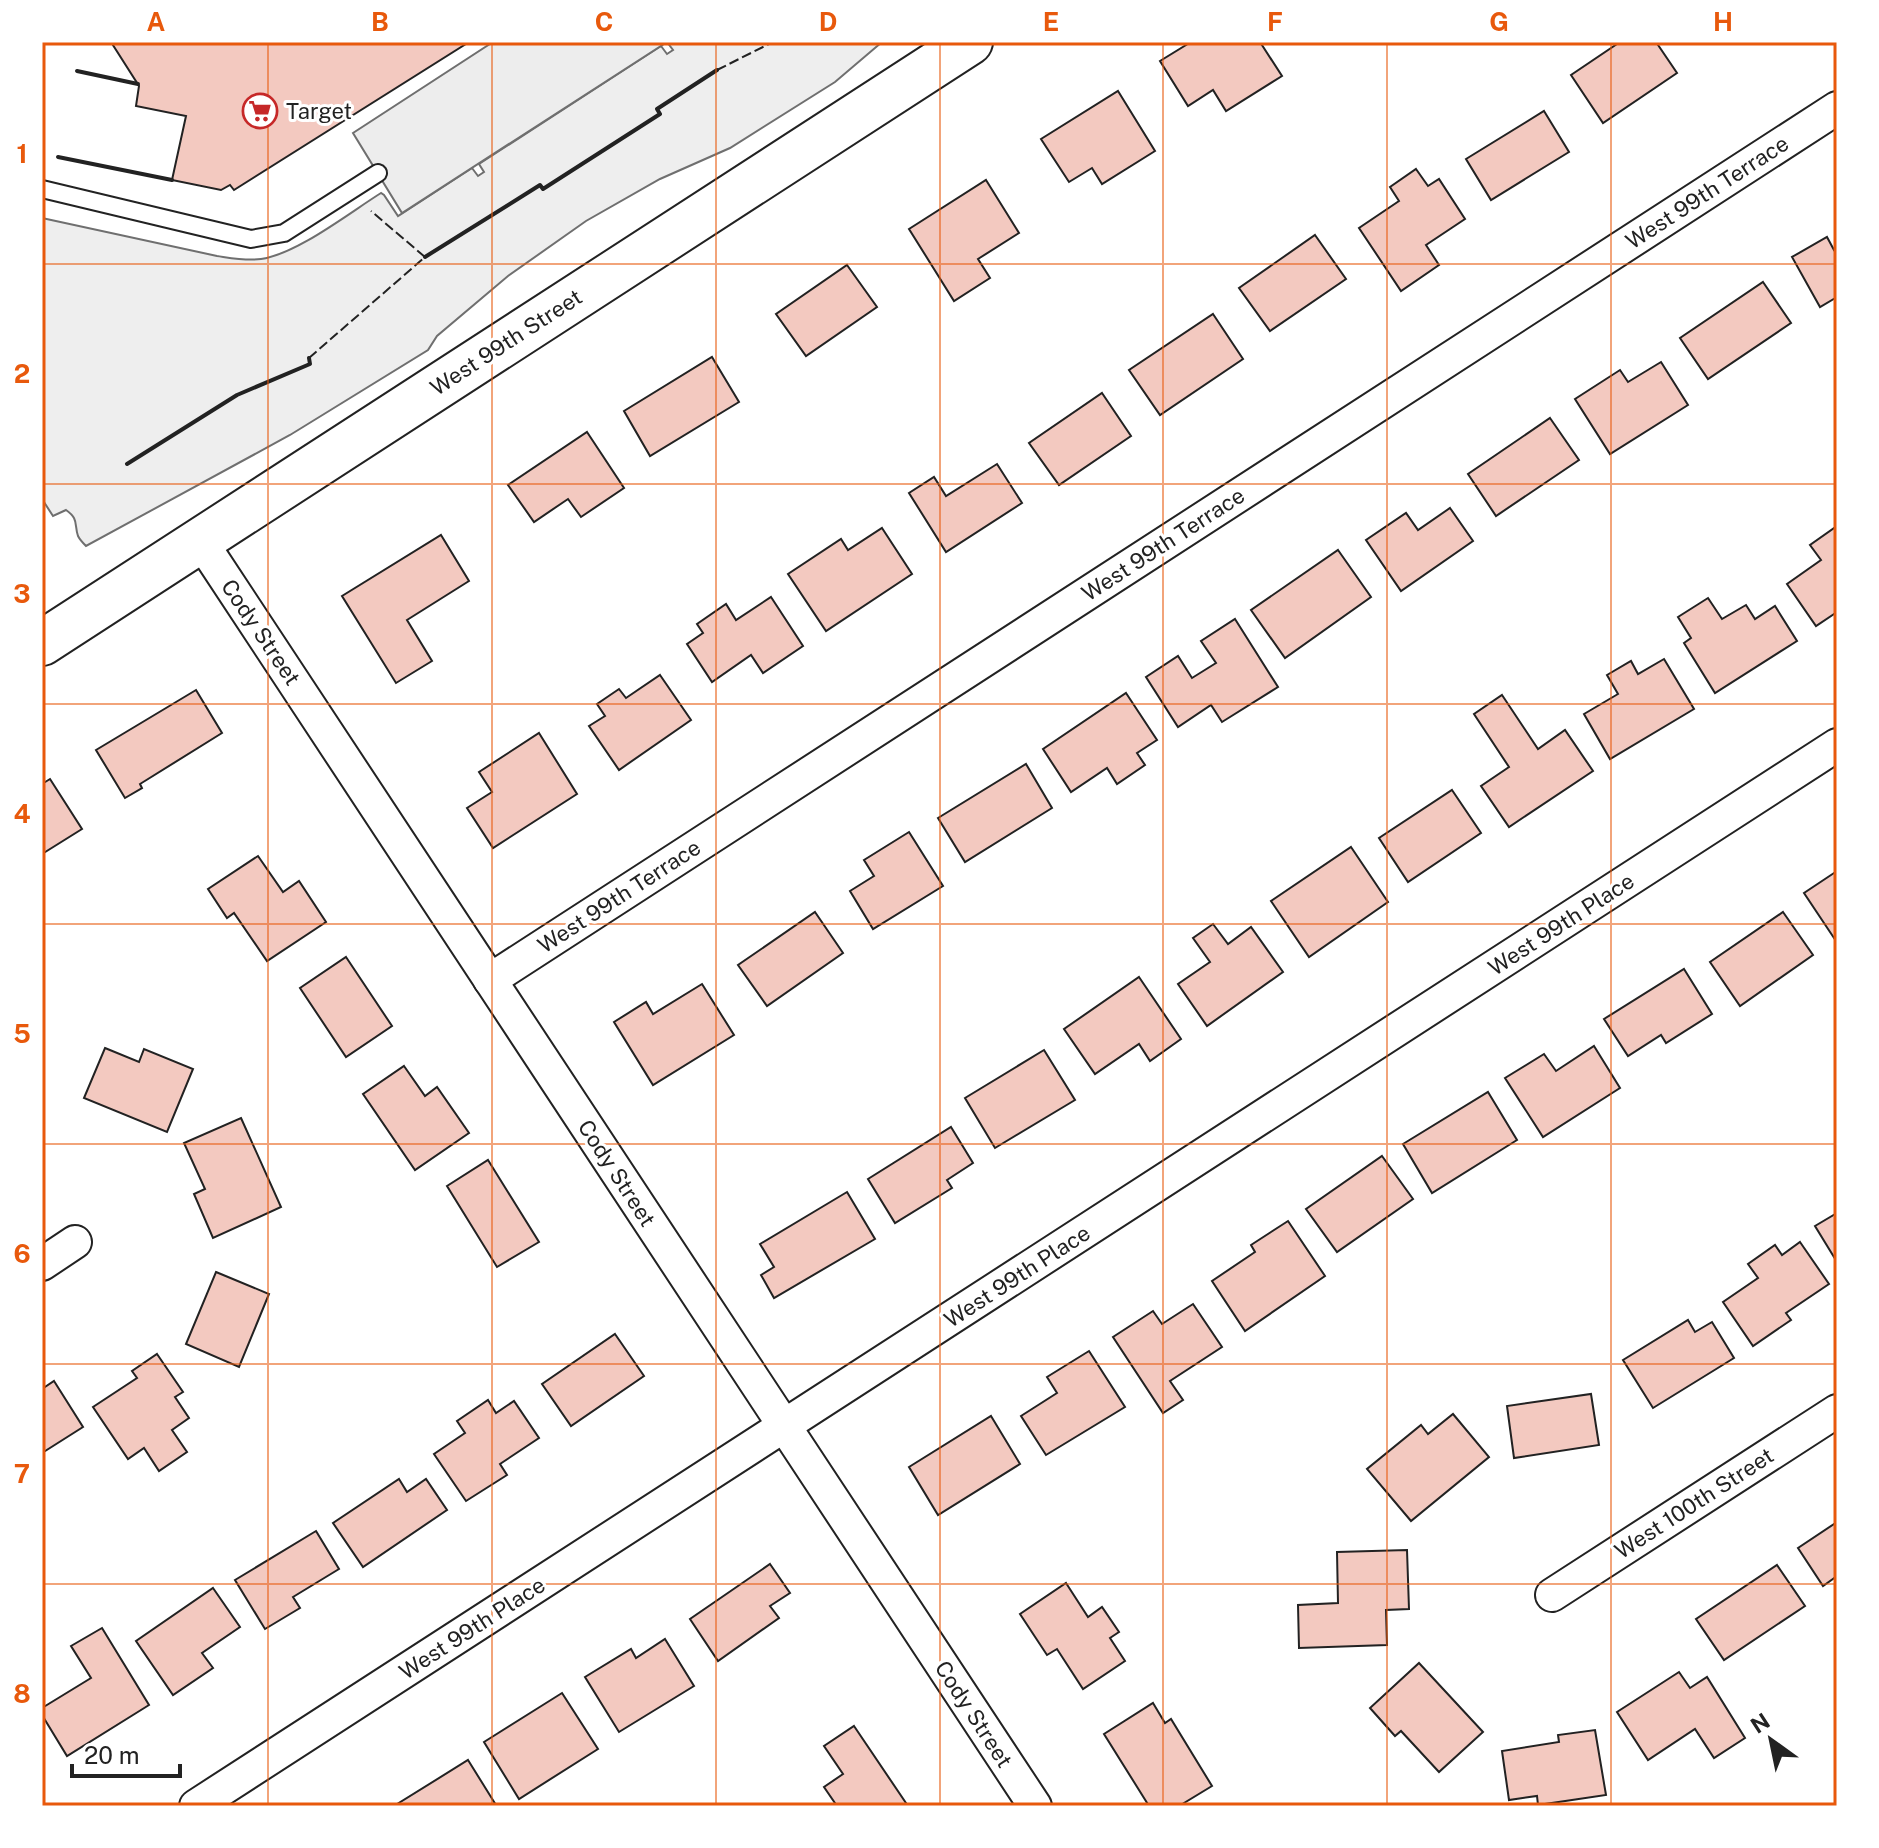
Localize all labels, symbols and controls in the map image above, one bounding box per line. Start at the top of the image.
text: A [147,6,166,37]
text: B [371,6,389,37]
text: C [595,6,613,37]
text: D [819,6,837,37]
text: E [1043,6,1059,37]
text: F [1267,6,1283,37]
text: G [1489,6,1509,37]
text: H [1713,6,1733,37]
supermarket icon: Target [241,92,279,130]
place label: Target [286,98,352,124]
street label: West 99th Terrace [1621,130,1793,254]
text: 1 [16,138,28,169]
street label: West 99th Street [425,283,587,401]
text: 2 [14,358,30,389]
street label: West 99th Terrace [1077,482,1249,606]
street label: Cody Street [216,574,306,690]
text: 3 [13,578,31,609]
text: 4 [13,798,31,829]
street label: West 99th Terrace [533,834,705,958]
street label: West 99th Place [1483,867,1639,981]
text: 5 [13,1018,31,1049]
street label: Cody Street [573,1115,661,1231]
street label: West 99th Place [939,1219,1095,1333]
text: 6 [13,1238,31,1269]
street label: West 100th Street [1610,1442,1778,1564]
text: 7 [14,1458,30,1489]
street label: West 99th Place [394,1571,550,1685]
street label: Cody Street [930,1656,1018,1772]
text: 8 [13,1678,31,1709]
north arrow [1731,1700,1811,1780]
text: N [1746,1708,1774,1739]
scale bar [72,1728,180,1778]
text: 20 m [84,1741,140,1769]

